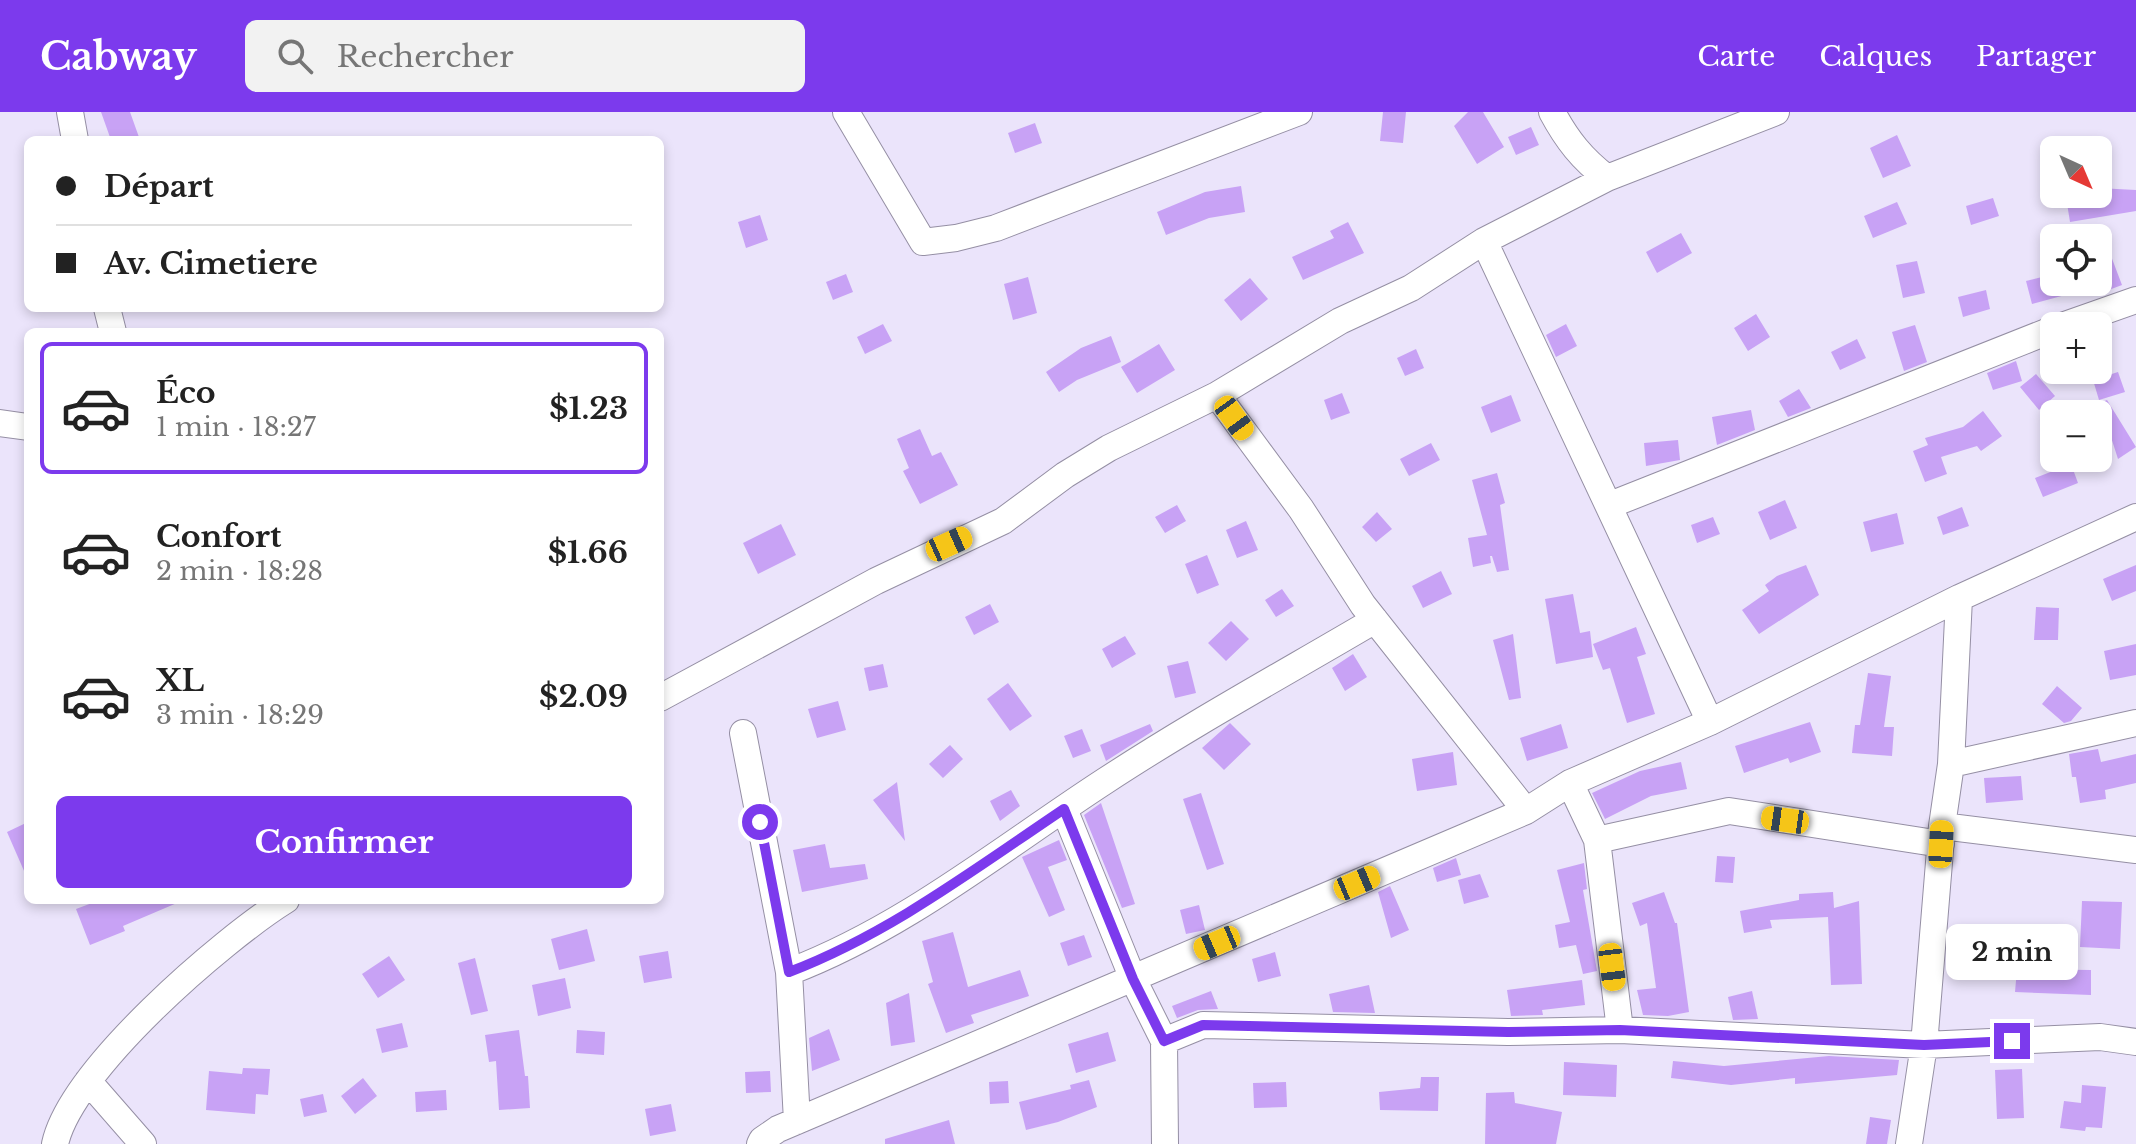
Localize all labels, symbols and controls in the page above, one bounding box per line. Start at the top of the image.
search box [245,20,805,92]
text: Cabway [40,33,197,80]
icon: search [273,34,317,78]
text: Rechercher [337,38,514,75]
text: Carte [1697,39,1775,74]
text: Calques [1819,39,1932,74]
text: Partager [1976,39,2096,74]
north arrow [2040,136,2112,208]
map controls [2040,136,2112,472]
text: Départ [104,168,214,205]
button: locate [2040,224,2112,296]
text: Av. Cimetiere [104,245,318,282]
button: + [2040,312,2112,384]
icon: car [60,372,132,444]
text: Éco [156,374,216,411]
text: $1.23 [549,390,628,427]
car [1210,392,1258,444]
button: − [2040,400,2112,472]
text: 1 min · 18:27 [156,411,316,443]
icon: car [60,516,132,588]
text: Confort [156,518,281,555]
car [922,523,976,565]
text: $1.66 [548,534,628,571]
text: 2 min · 18:28 [156,555,323,587]
icon: car [60,660,132,732]
text: XL [156,662,204,699]
text: $2.09 [539,678,628,715]
text: 3 min · 18:29 [156,699,324,731]
button: Confirmer [56,796,632,888]
route start [742,804,778,840]
car [1760,805,1810,835]
car [1928,819,1954,869]
car [1330,863,1384,903]
car [1190,923,1244,963]
callout: 2 min [1946,925,2078,981]
text: 2 min [1972,936,2052,968]
car [1597,942,1627,992]
route end [1994,1023,2030,1059]

